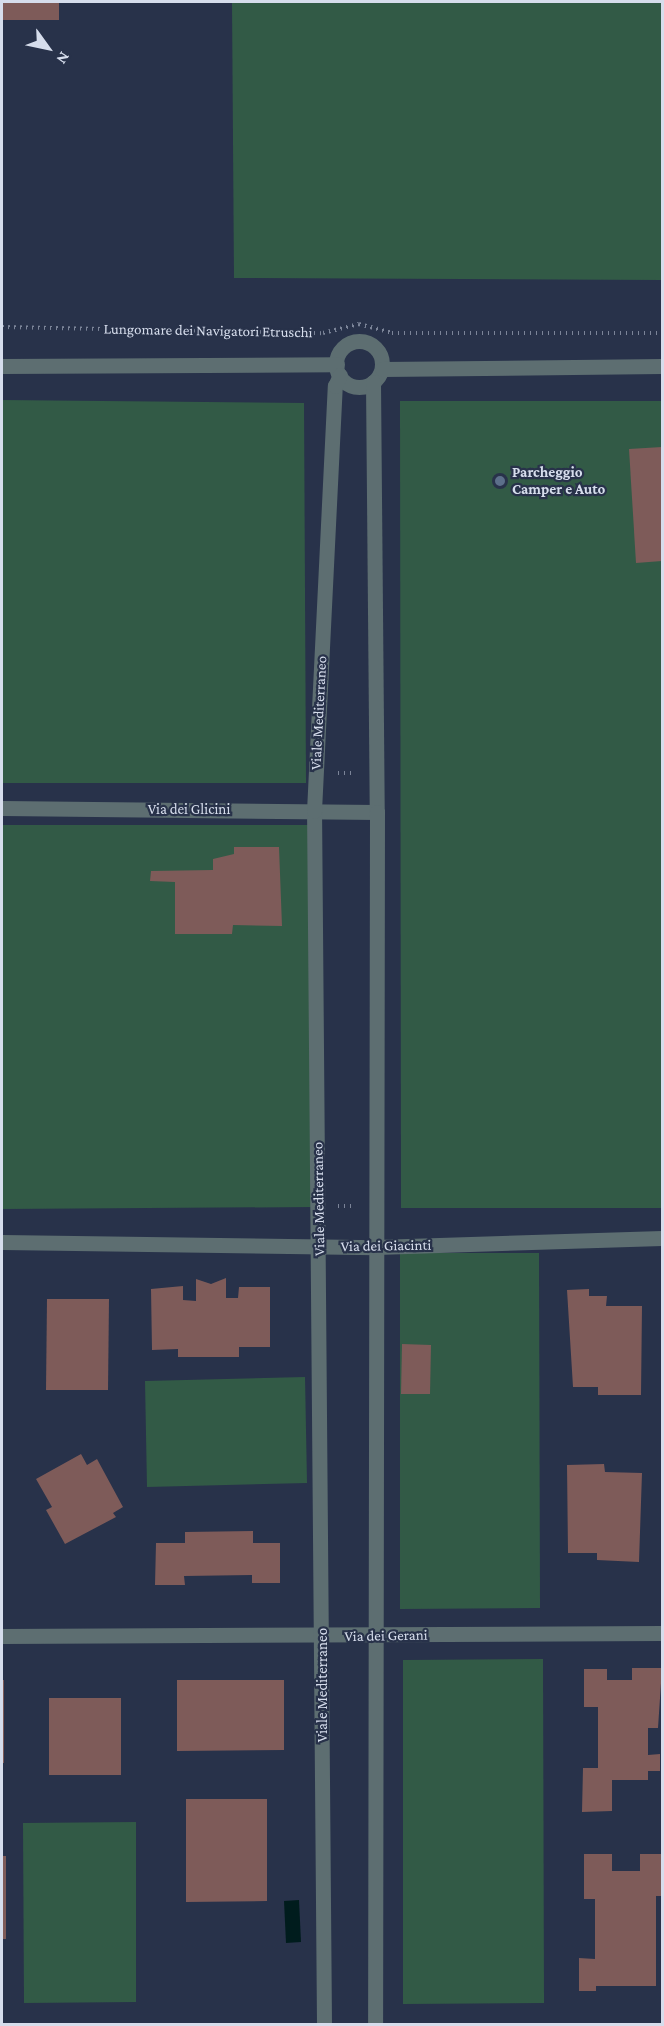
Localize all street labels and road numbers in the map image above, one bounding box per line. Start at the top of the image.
street label: Lungomare dei Navigatori Etruschi [103,320,313,342]
street label: Viale Mediterraneo [307,655,331,771]
street label: Via dei Glicini [148,801,230,819]
street label: Viale Mediterraneo [309,1142,329,1256]
street label: Via dei Giacinti [341,1236,431,1256]
street label: Via dei Gerani [344,1626,428,1646]
street label: Viale Mediterraneo [314,1628,332,1742]

